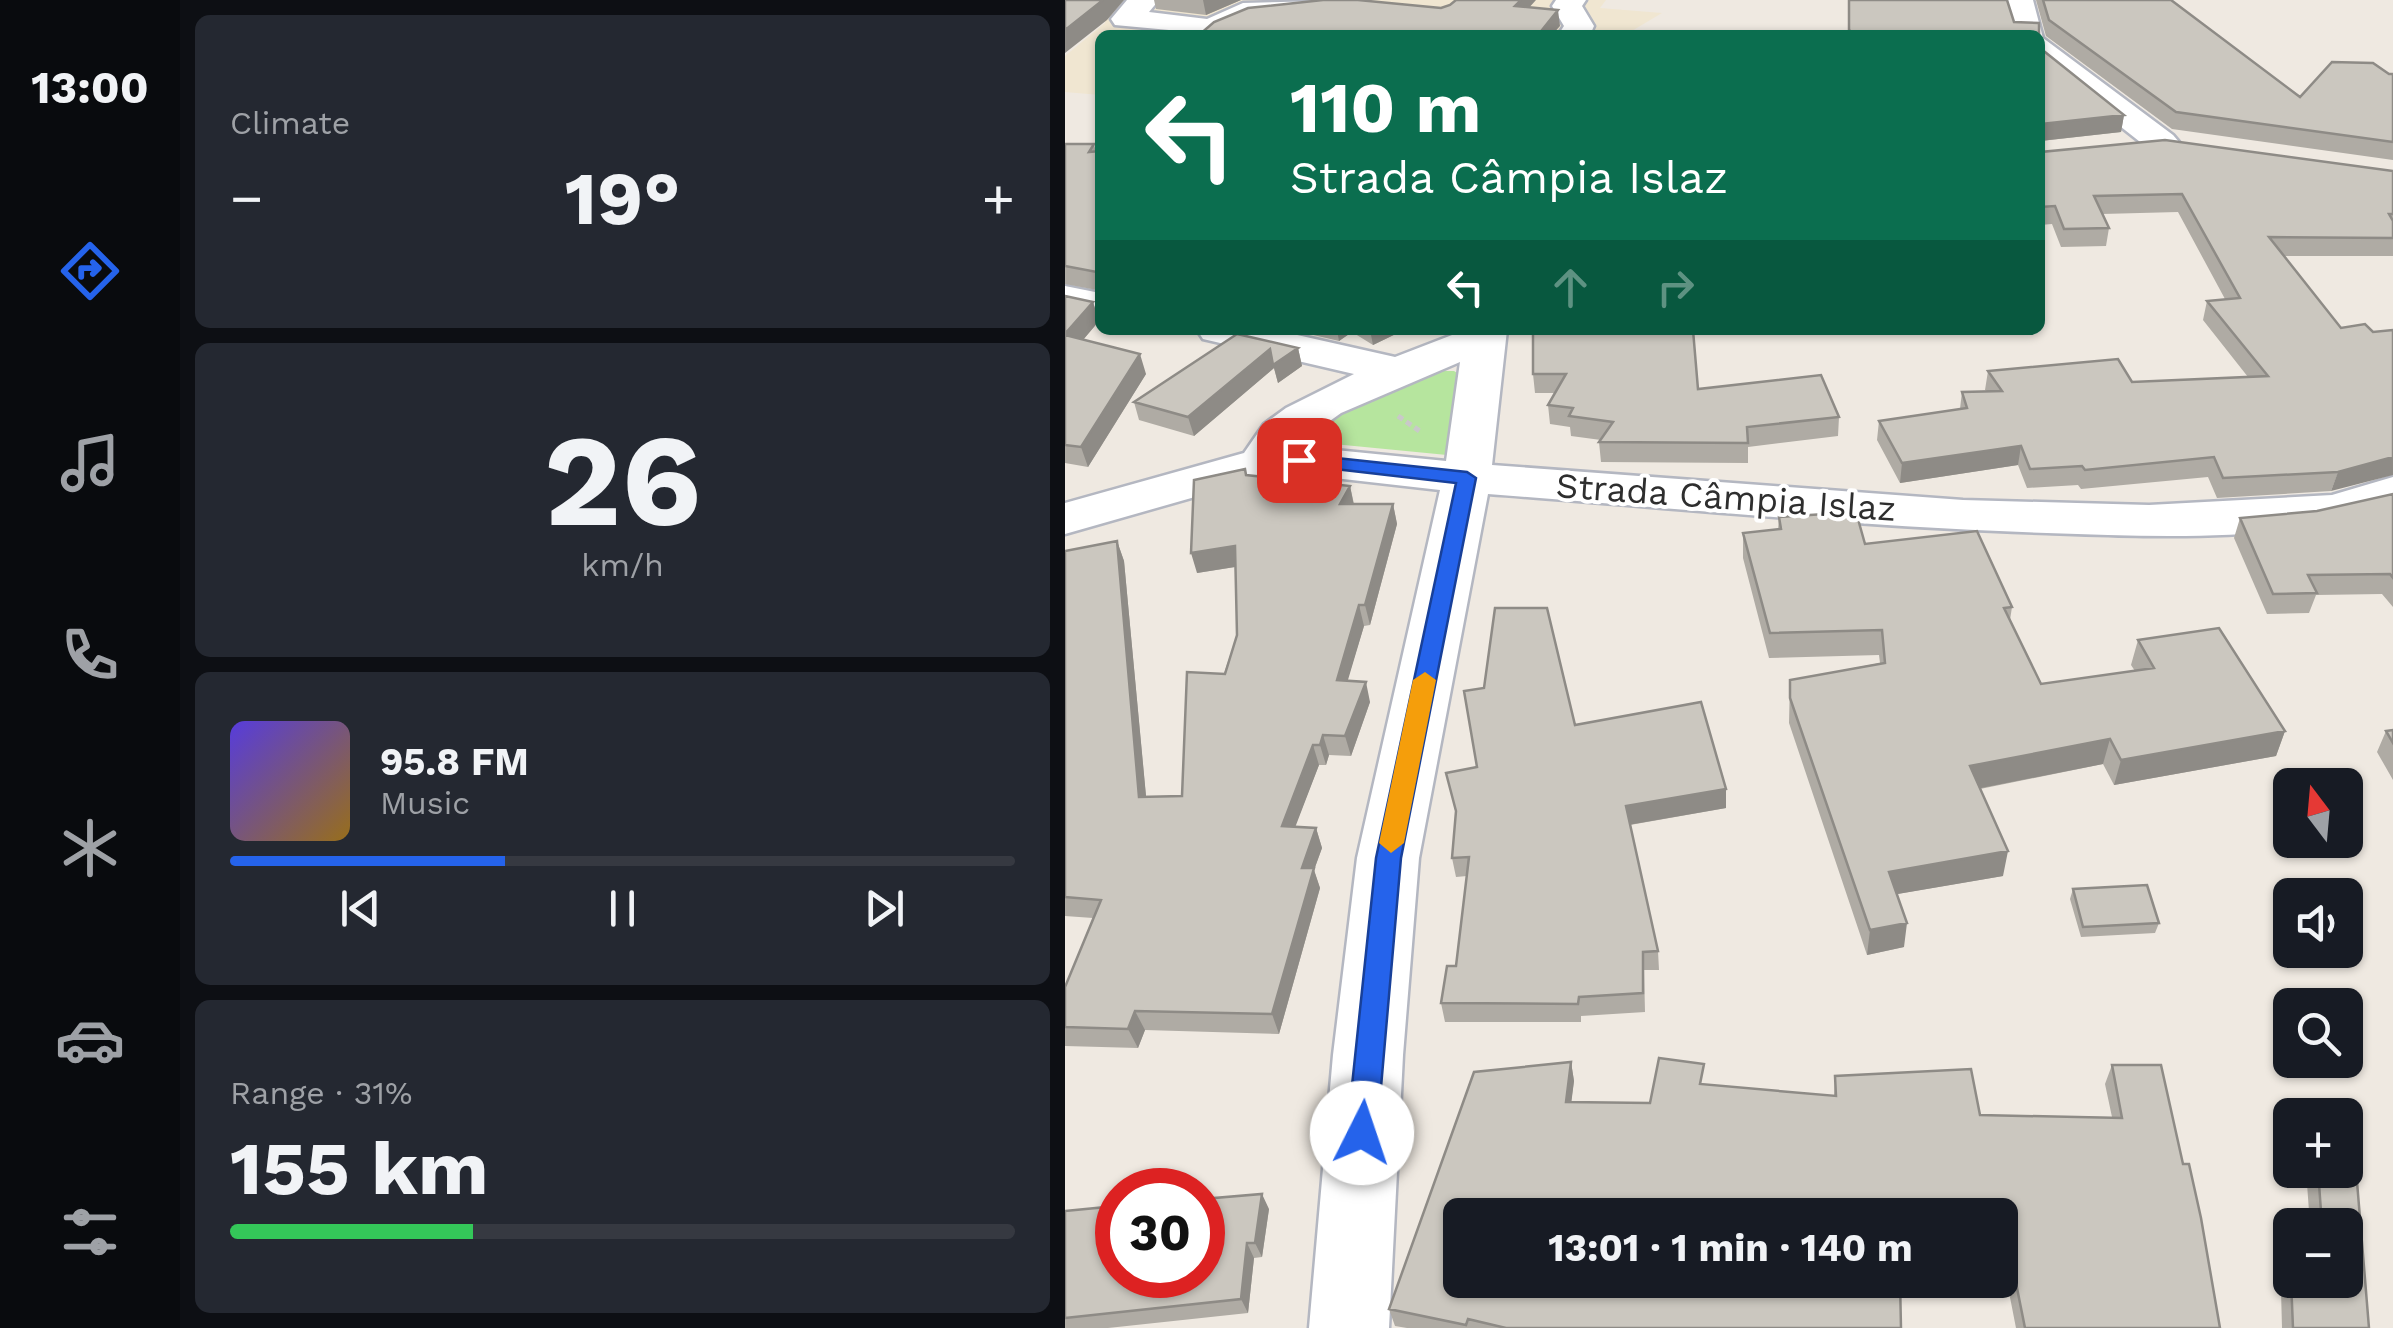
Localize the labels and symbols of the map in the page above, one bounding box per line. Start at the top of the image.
pin [1257,418,1342,503]
street label: Strada Câmpia Islaz [1555,464,1897,530]
north arrow [2273,768,2363,858]
position arrow [1310,1081,1414,1185]
speed limit sign: 30 [1095,1168,1225,1298]

